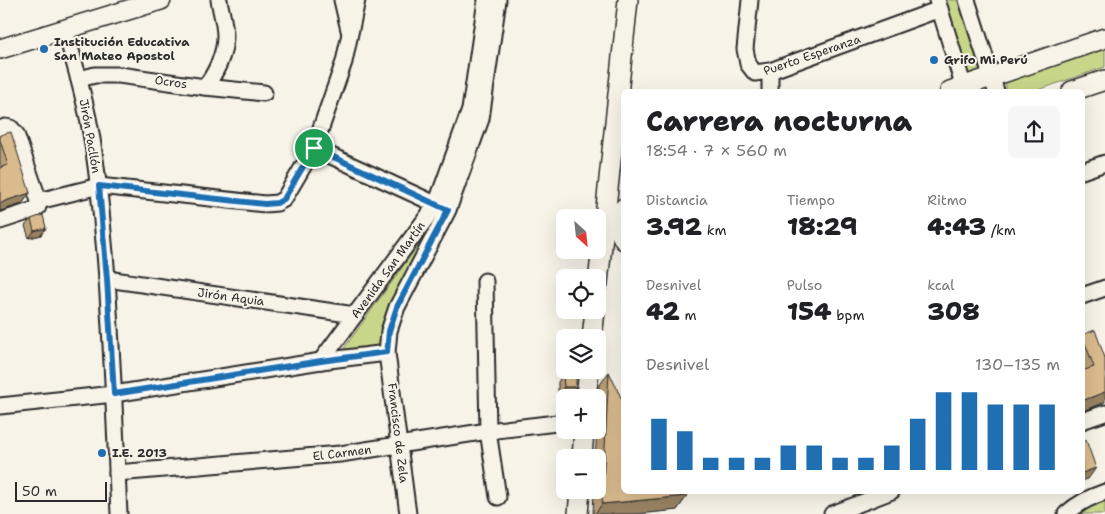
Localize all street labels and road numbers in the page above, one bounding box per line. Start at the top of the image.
street label: Puerto Esperanza [761,31,863,79]
street label: Ocros [154,72,188,92]
street label: Jirón Pacllón [76,98,104,174]
street label: Avenida San Martín [347,218,429,322]
street label: Jirón Aquia [197,284,266,310]
street label: Francisco de Zela [384,382,412,484]
street label: El Carmen [312,441,372,465]

